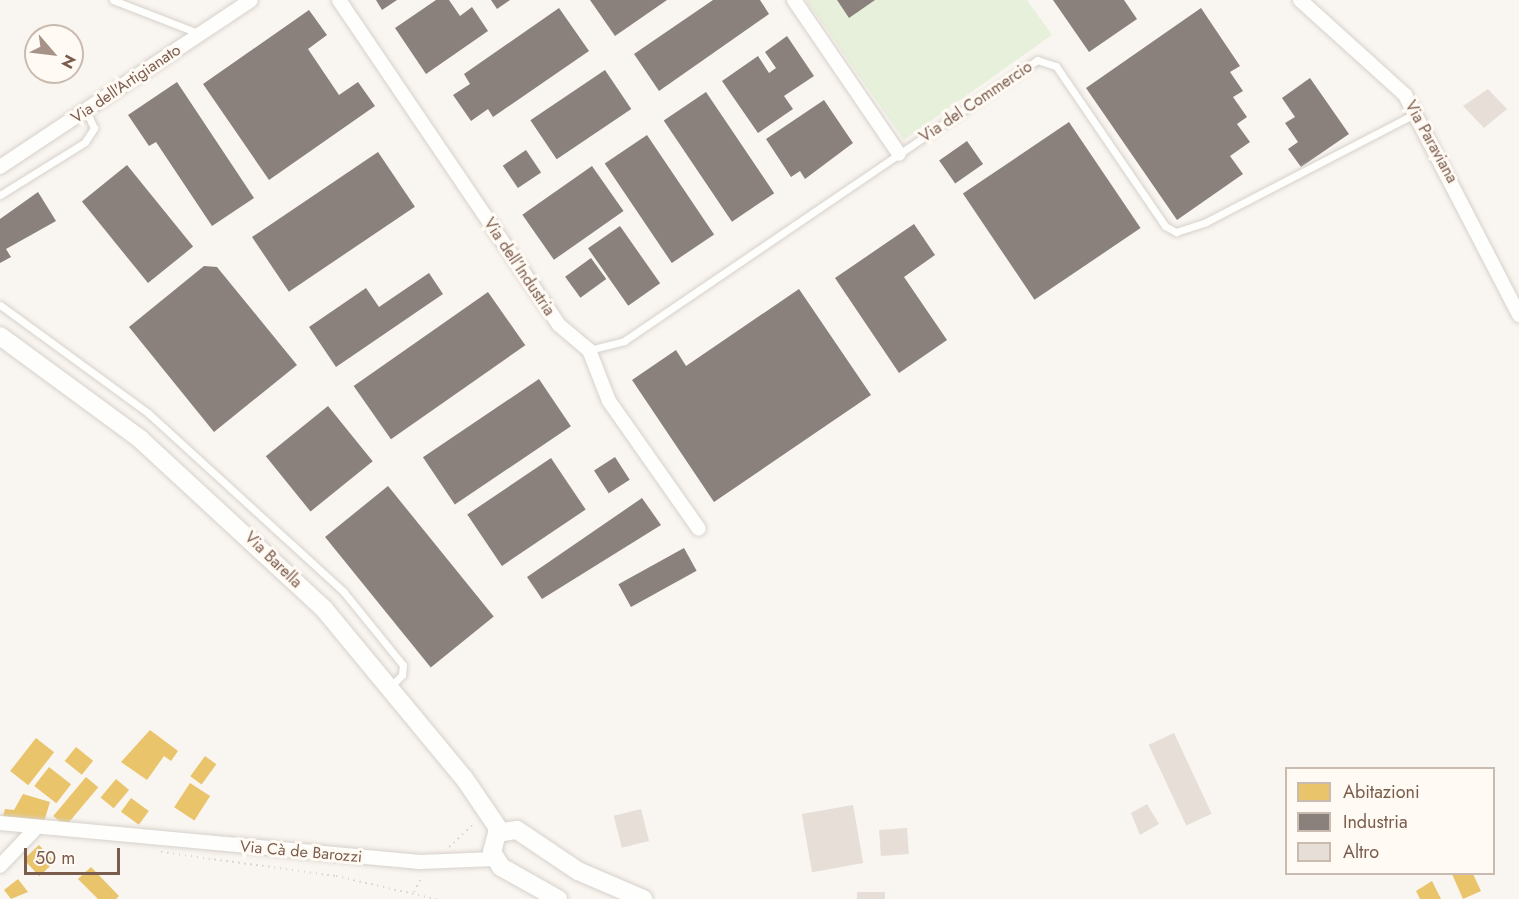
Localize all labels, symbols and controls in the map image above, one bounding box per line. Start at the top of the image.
north arrow [24,24,84,84]
street label: Via dell'Artigianato [68,40,184,128]
text: N [55,51,82,73]
street label: Via del Commercio [916,57,1036,147]
street label: Via Paraviana [1400,97,1462,187]
street label: Via dell’Industria [479,214,559,320]
street label: Via Barella [240,528,306,592]
legend [1285,767,1495,875]
text: Abitazioni [1343,779,1420,805]
text: Industria [1343,809,1408,835]
scale bar [27,836,123,874]
street label: Via Cà de Barozzi [239,837,363,867]
text: Altro [1343,839,1379,865]
text: 50 m [35,845,75,871]

